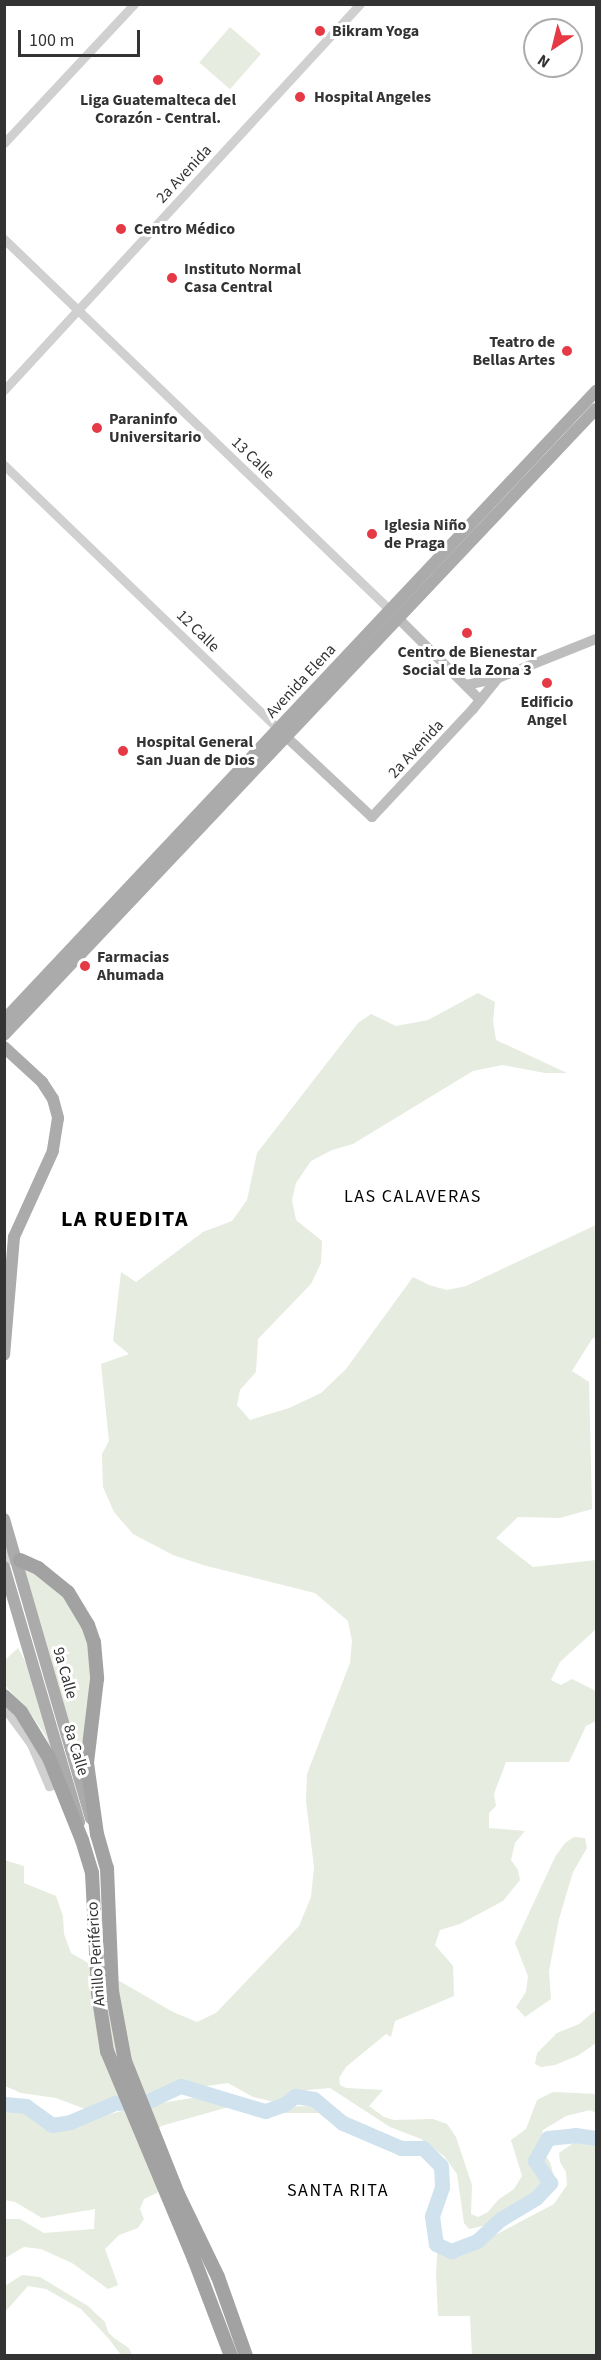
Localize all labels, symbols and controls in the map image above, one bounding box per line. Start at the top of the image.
scale bar [21,18,142,56]
north arrow [523,18,583,78]
place label: Bikram Yoga [332,21,419,41]
marker: Bikram Yoga [313,24,327,38]
text: 100 m [29,28,74,53]
text: N [533,49,554,73]
marker: Liga Guatemalteca del Corazón - Central. [149,71,167,89]
place label: Hospital Angeles [314,87,431,107]
marker: Hospital Angeles [291,88,309,106]
place label: Liga Guatemalteca del Corazón - Central. [80,90,236,128]
street label: 2a Avenida [152,141,216,207]
place label: Centro Médico [134,219,235,239]
marker: Centro Médico [112,220,130,238]
place label: Instituto Normal Casa Central [184,259,301,297]
marker: Instituto Normal Casa Central [165,271,179,285]
place label: Teatro de Bellas Artes [472,332,555,370]
marker: Teatro de Bellas Artes [560,344,574,358]
place label: Paraninfo Universitario [109,409,201,447]
marker: Paraninfo Universitario [90,421,104,435]
street label: 13 Calle [227,433,279,483]
place label: Iglesia Niño de Praga [384,515,466,553]
marker: Iglesia Niño de Praga [365,527,379,541]
street label: 12 Calle [172,606,224,656]
marker: Centro de Bienestar Social de la Zona 3 [460,626,474,640]
street label: Avenida Elena [262,640,340,722]
place label: Centro de Bienestar Social de la Zona 3 [397,642,537,680]
marker: Edificio Angel [540,676,554,690]
place label: Edificio Angel [521,692,573,730]
street label: 2a Avenida [384,716,448,782]
place label: Hospital General San Juan de Dios [136,732,255,770]
marker: Hospital General San Juan de Dios [114,742,132,760]
place label: Farmacias Ahumada [97,947,169,985]
marker: Farmacias Ahumada [78,959,92,973]
district label: LAS CALAVERAS [344,1186,482,1208]
district label: LA RUEDITA [61,1207,189,1233]
street label: 9a Calle [49,1645,81,1701]
street label: 8a Calle [59,1722,93,1778]
street label: Anillo Periférico [83,1901,109,2007]
district label: SANTA RITA [287,2180,389,2202]

